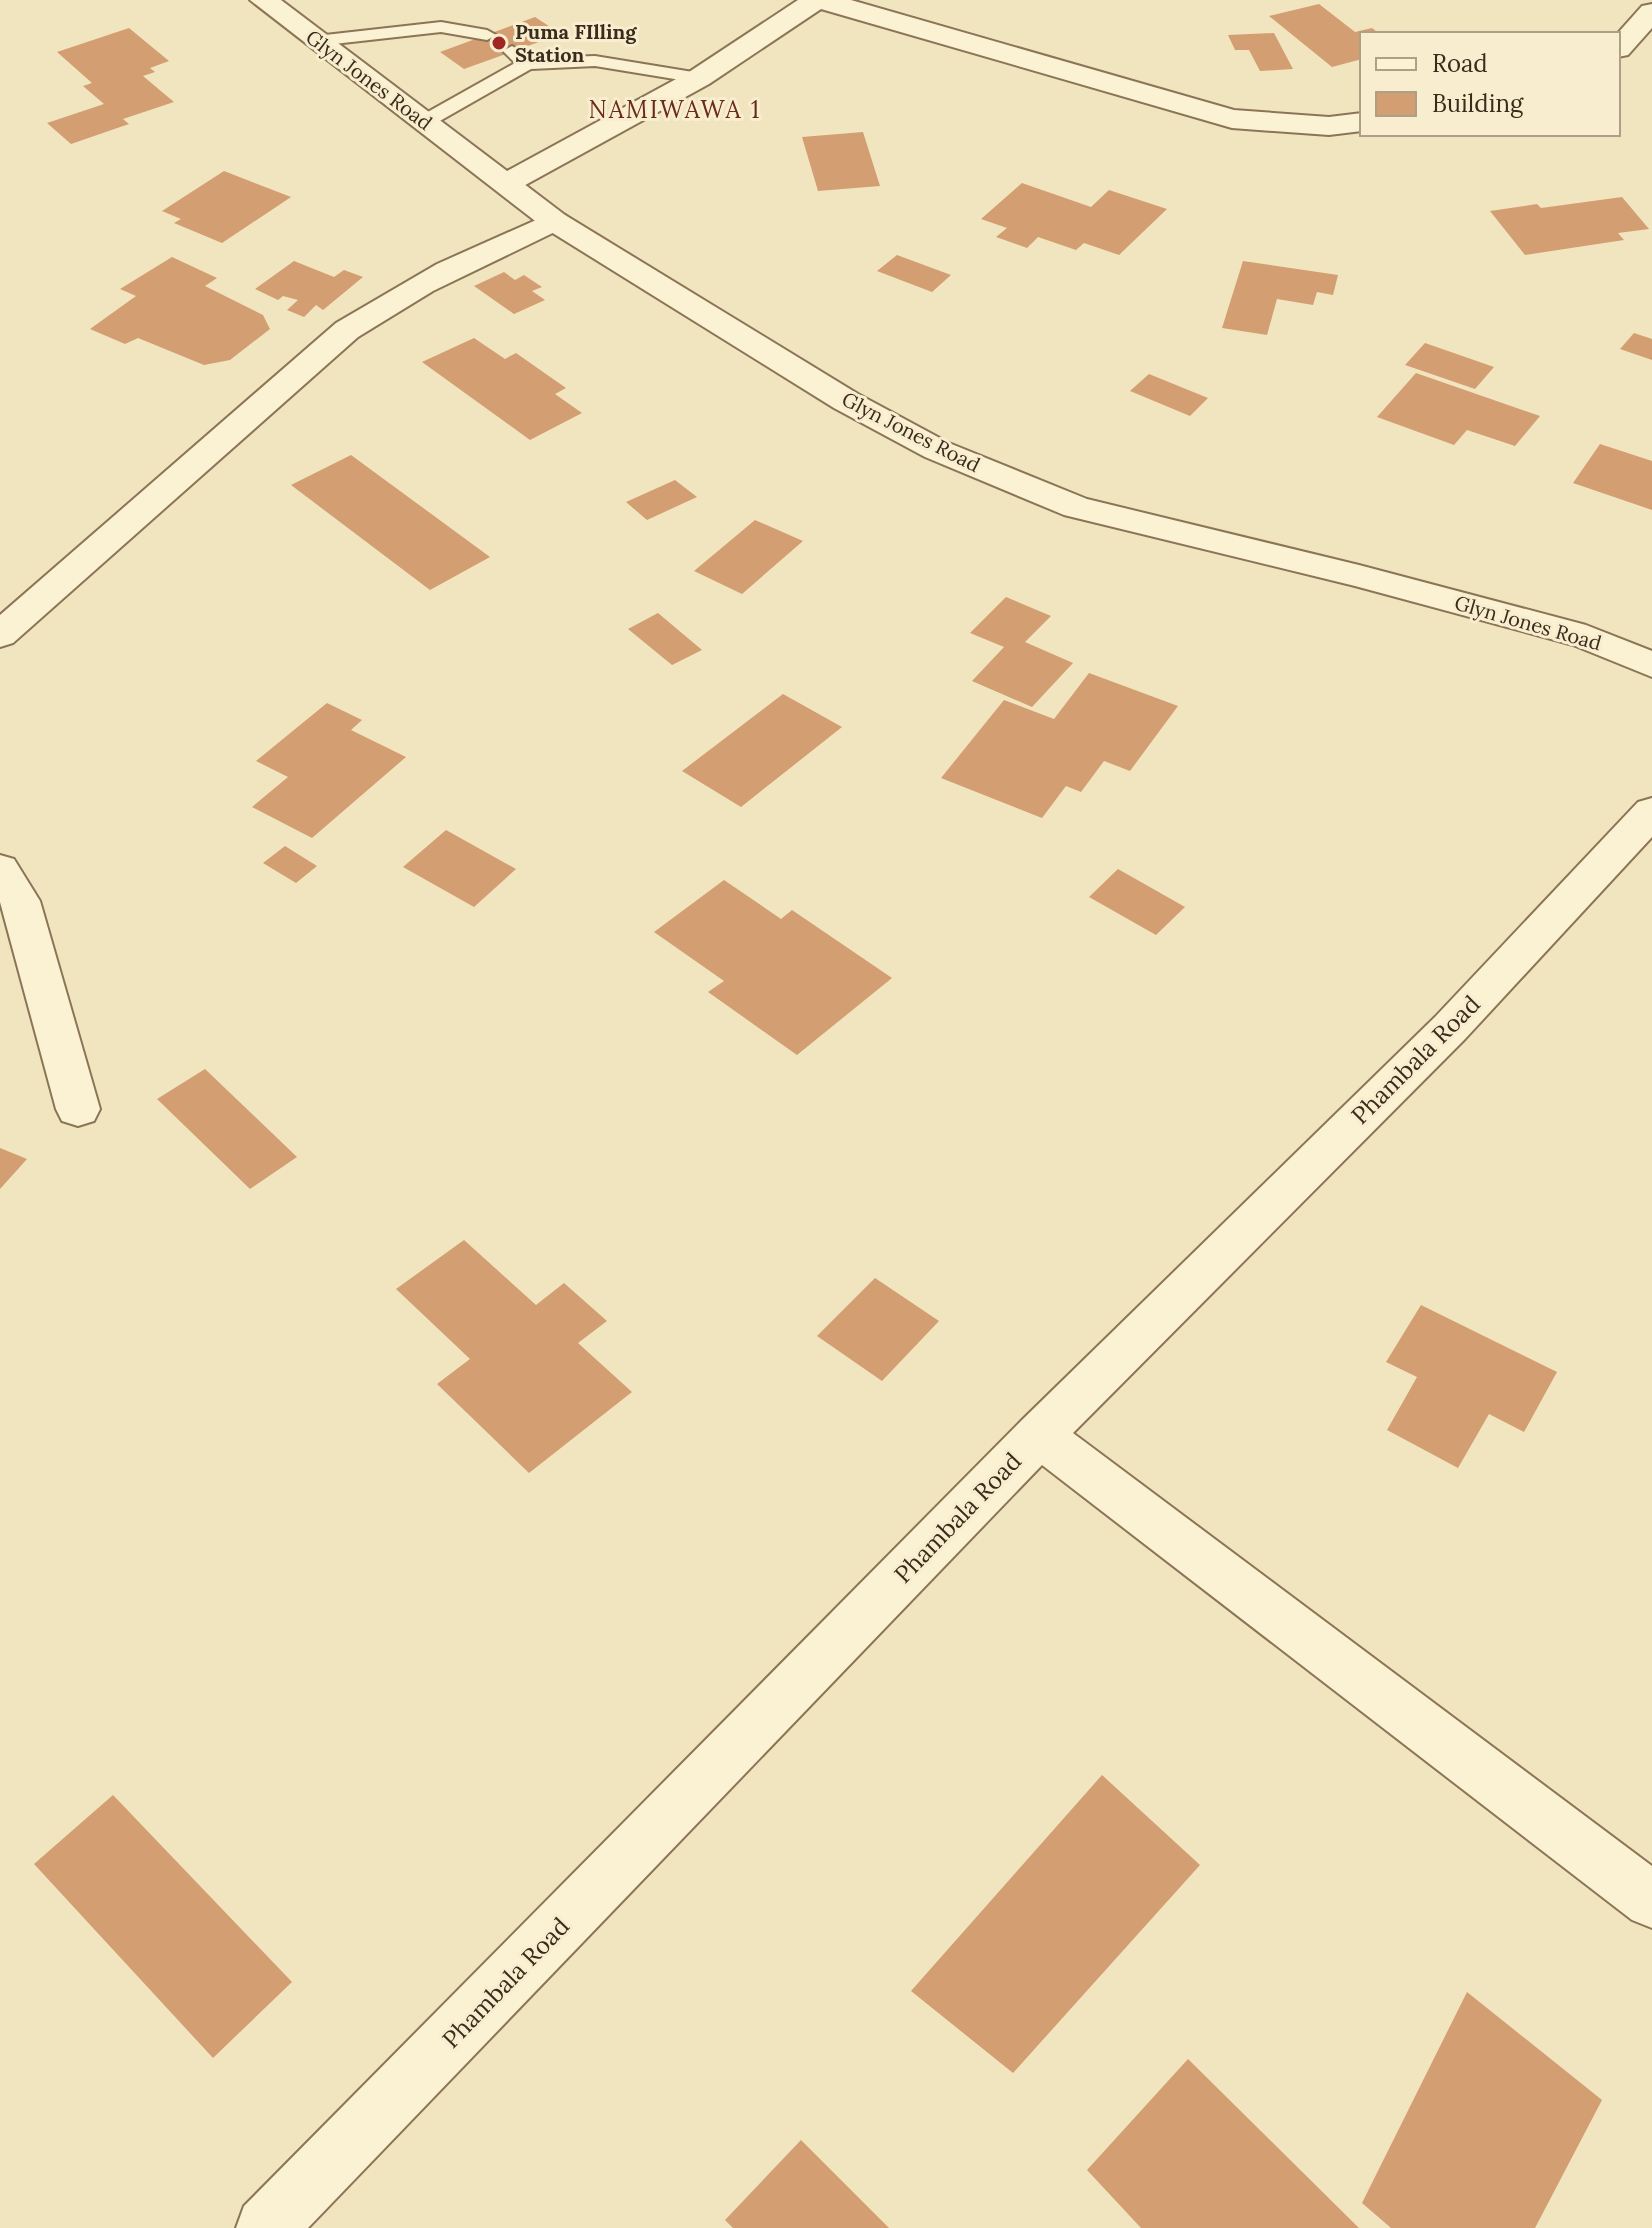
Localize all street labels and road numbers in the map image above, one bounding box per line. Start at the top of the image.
street label: Glyn Jones Road [301,24,437,135]
street label: Glyn Jones Road [838,386,984,477]
street label: Glyn Jones Road [1452,590,1604,655]
street label: Phambala Road [1345,989,1487,1131]
street label: Phambala Road [887,1446,1028,1590]
street label: Phambala Road [435,1911,576,2055]

